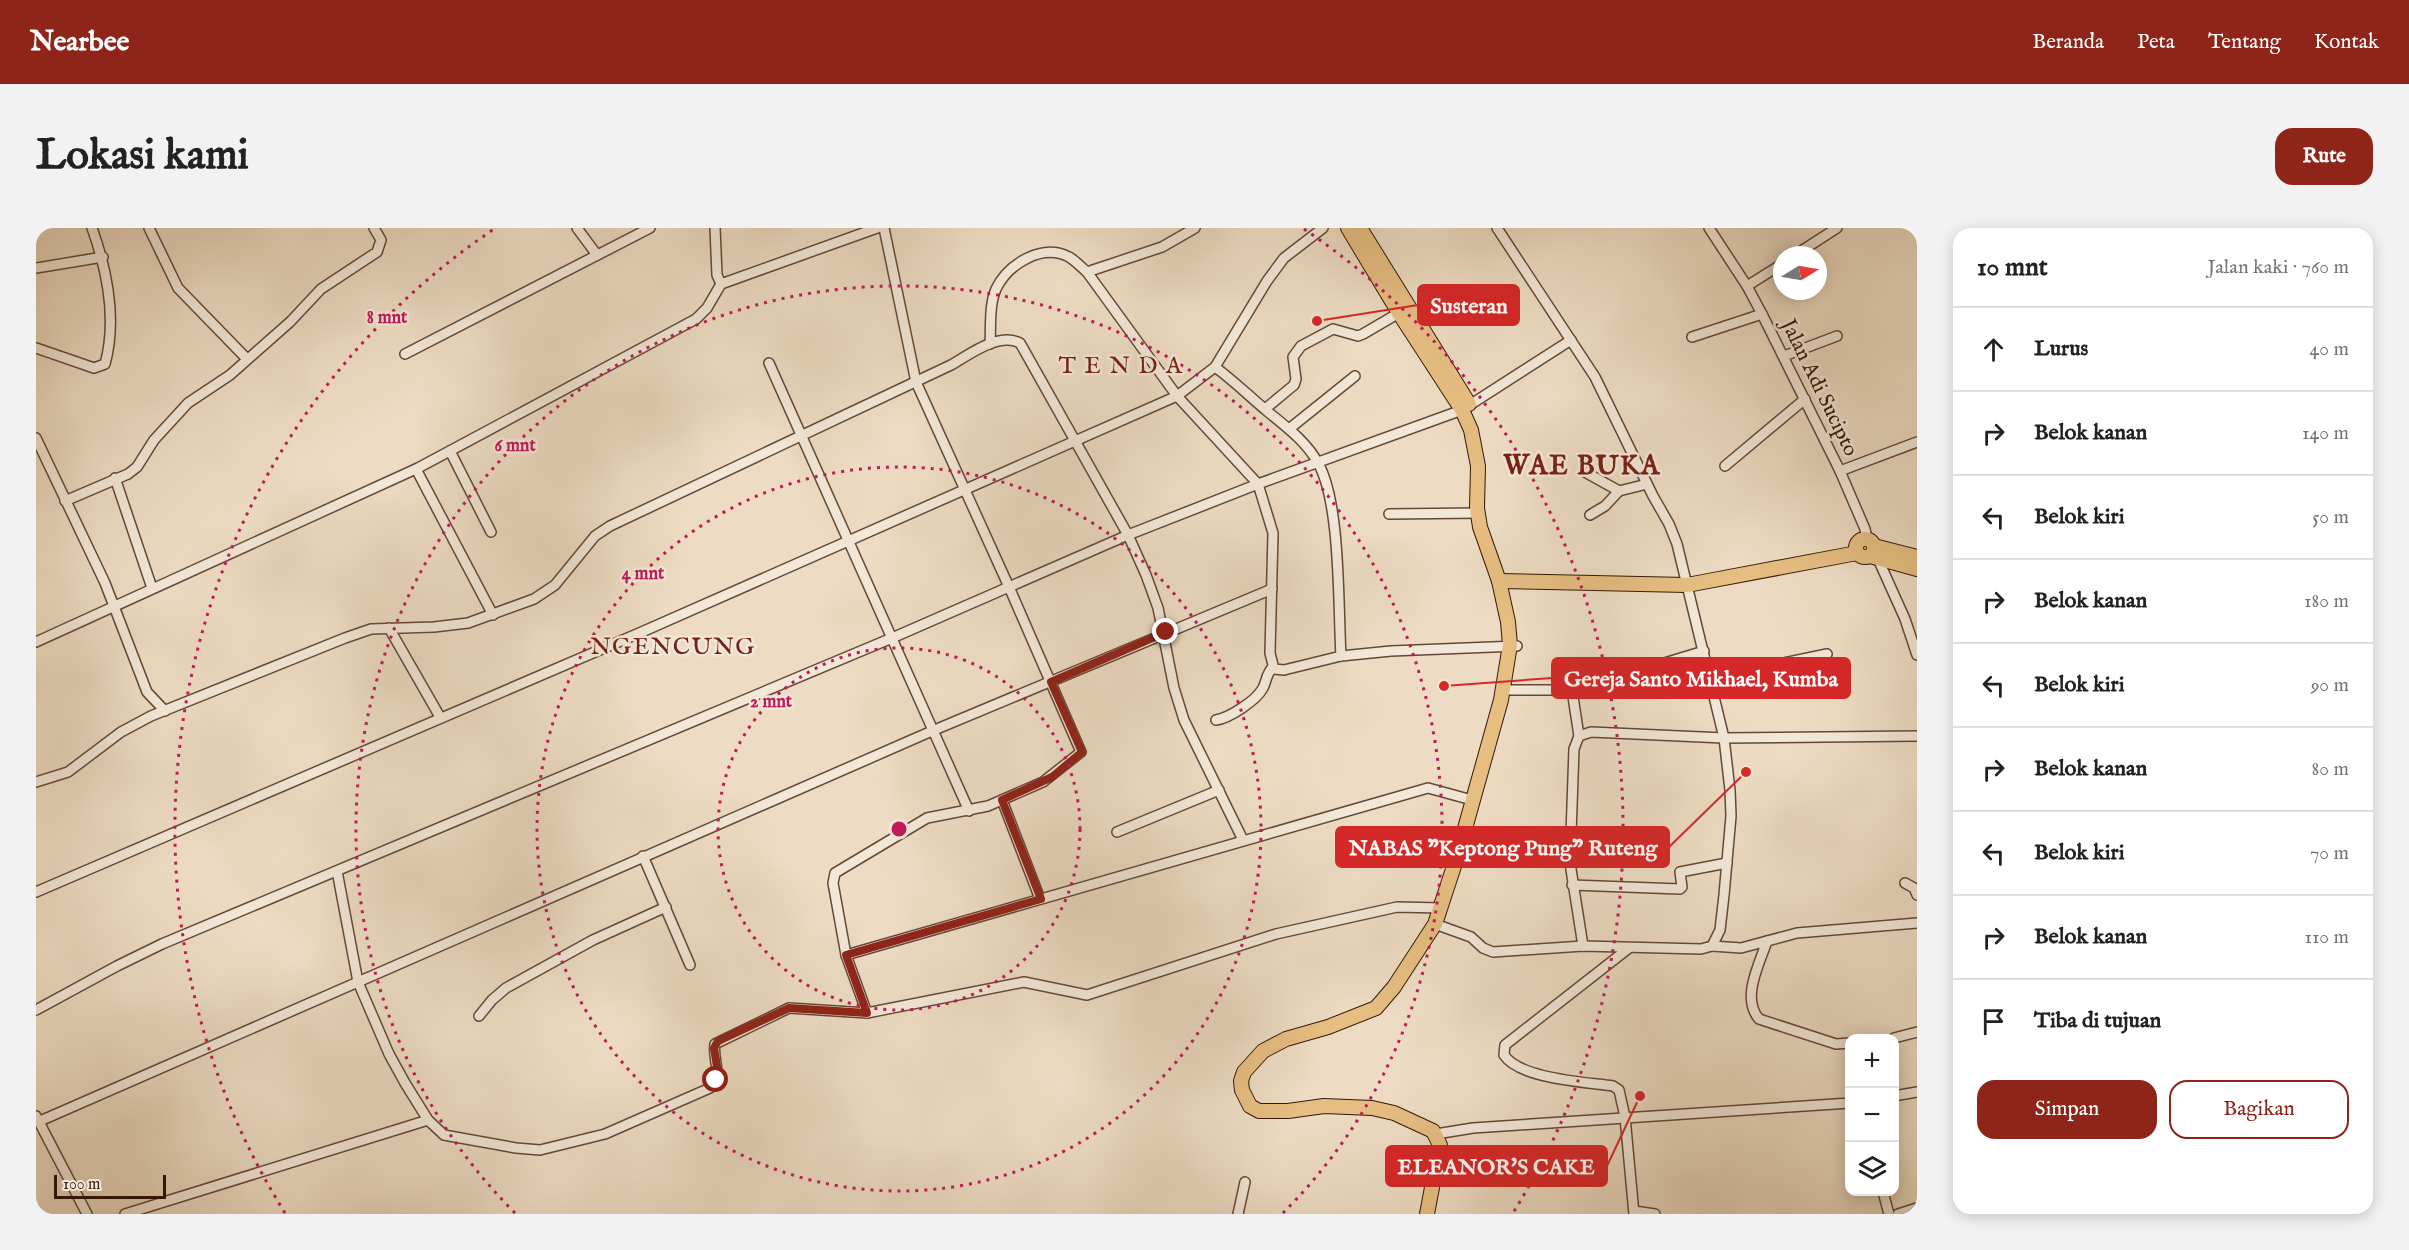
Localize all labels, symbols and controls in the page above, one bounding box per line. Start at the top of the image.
text: Nearbee [30,25,129,60]
text: Beranda [2032,29,2104,56]
text: Peta [2137,29,2175,56]
text: Tentang [2208,29,2281,56]
text: Kontak [2314,29,2379,56]
button: Rute [2275,128,2373,185]
text: Lokasi kami [36,130,249,183]
north arrow [1773,246,1827,300]
text: 10 mnt [1977,251,2048,284]
text: Jalan kaki · 760 m [2208,255,2349,280]
callout: Susteran [1418,285,1519,325]
text: Susteran [1430,293,1508,321]
text: 8 mnt [367,307,408,330]
street label: Jalan Adi Sucipto [1773,313,1864,461]
icon: ahead [1977,333,2010,366]
text: Lurus [2034,335,2088,363]
text: 40 m [2310,337,2349,362]
district label: T E N D A [1059,351,1183,382]
icon: right [1977,417,2010,450]
text: Belok kanan [2034,419,2147,447]
text: 140 m [2302,421,2349,446]
text: 6 mnt [494,435,536,458]
district label: WAE BUKA [1502,450,1661,484]
icon: left [1977,501,2010,534]
text: Belok kiri [2034,503,2125,531]
text: 50 m [2312,505,2349,530]
text: 4 mnt [622,563,665,586]
icon: right [1977,585,2010,618]
text: Belok kanan [2034,587,2147,615]
text: 180 m [2304,589,2349,614]
route end [1152,618,1178,644]
district label: NGENCUNG [590,632,756,663]
callout: Gereja Santo Mikhael, Kumba [1552,658,1850,698]
text: Gereja Santo Mikhael, Kumba [1564,666,1838,694]
icon: left [1977,669,2010,702]
text: Belok kiri [2034,671,2125,699]
text: 90 m [2311,673,2349,698]
text: 2 mnt [750,691,793,714]
icon: right [1977,753,2010,786]
text: Belok kanan [2034,755,2147,783]
text: 80 m [2312,757,2349,782]
centre of rings [889,819,909,839]
callout: NABAS "Keptong Pung" Ruteng [1336,827,1669,867]
text: NABAS "Keptong Pung" Ruteng [1348,835,1658,863]
icon: left [1977,837,2010,870]
text: Belok kiri [2034,839,2125,867]
text: 70 m [2310,841,2349,866]
icon: right [1977,921,2010,954]
text: Belok kanan [2034,923,2147,951]
text: 110 m [2305,925,2349,950]
icon: arrive [1977,1005,2010,1038]
text: Tiba di tujuan [2034,1007,2161,1035]
map controls [1845,1034,1899,1196]
button: + [1845,1034,1899,1088]
route start [702,1066,728,1092]
button: Simpan [1977,1080,2157,1139]
button: Bagikan [2169,1080,2349,1139]
button: − [1845,1088,1899,1142]
button: layers [1845,1142,1899,1196]
callout: ELEANOR'S CAKE [1386,1146,1607,1186]
text: ELEANOR'S CAKE [1397,1154,1595,1182]
scale bar [54,1172,166,1200]
text: 100 m [63,1175,100,1195]

